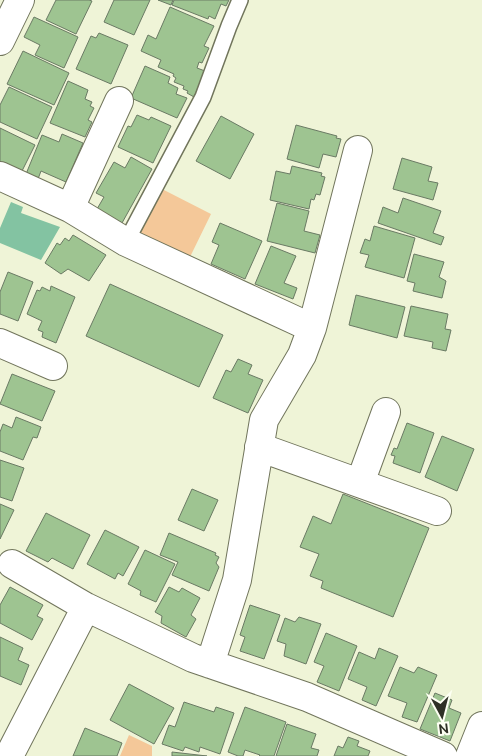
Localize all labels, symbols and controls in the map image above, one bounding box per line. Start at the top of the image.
north arrow [417,691,467,741]
text: N [437,720,450,737]

